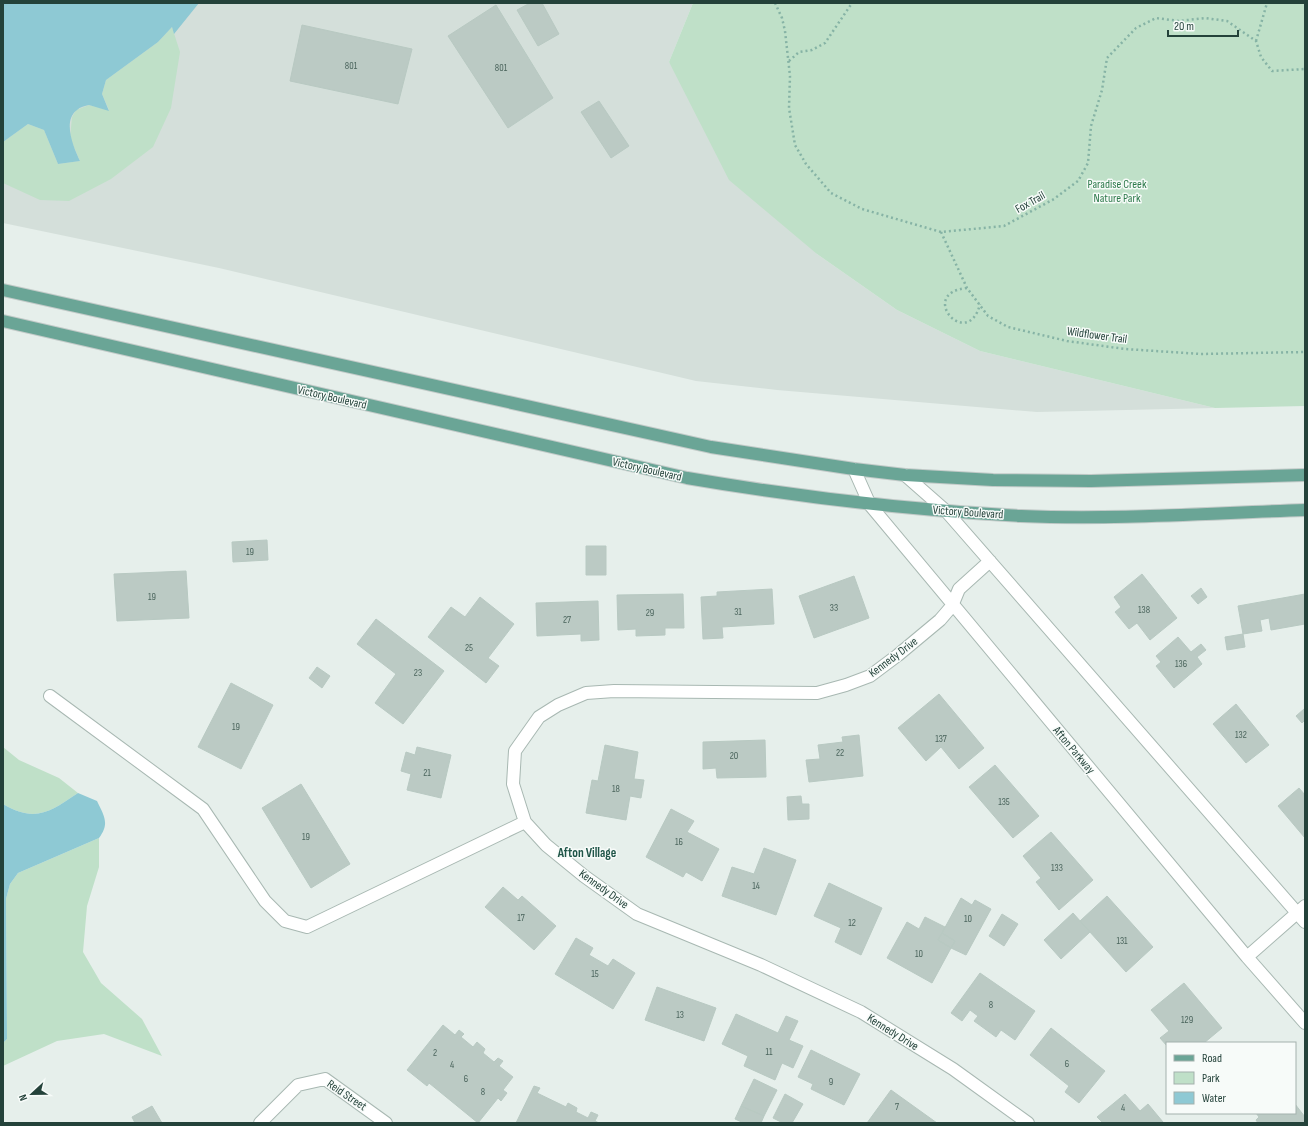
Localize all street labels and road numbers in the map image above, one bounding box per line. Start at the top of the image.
street label: Fox Trail [1013,188,1048,217]
street label: Wildflower Trail [1066,324,1128,347]
street label: Victory Boulevard [296,382,368,413]
street label: Victory Boulevard [611,454,683,485]
street label: Victory Boulevard [932,503,1004,522]
street label: Kennedy Drive [866,634,921,681]
street label: Afton Parkway [1049,723,1098,777]
street label: Kennedy Drive [576,866,632,913]
street label: Kennedy Drive [864,1011,921,1054]
street label: Reid Street [324,1077,370,1114]

